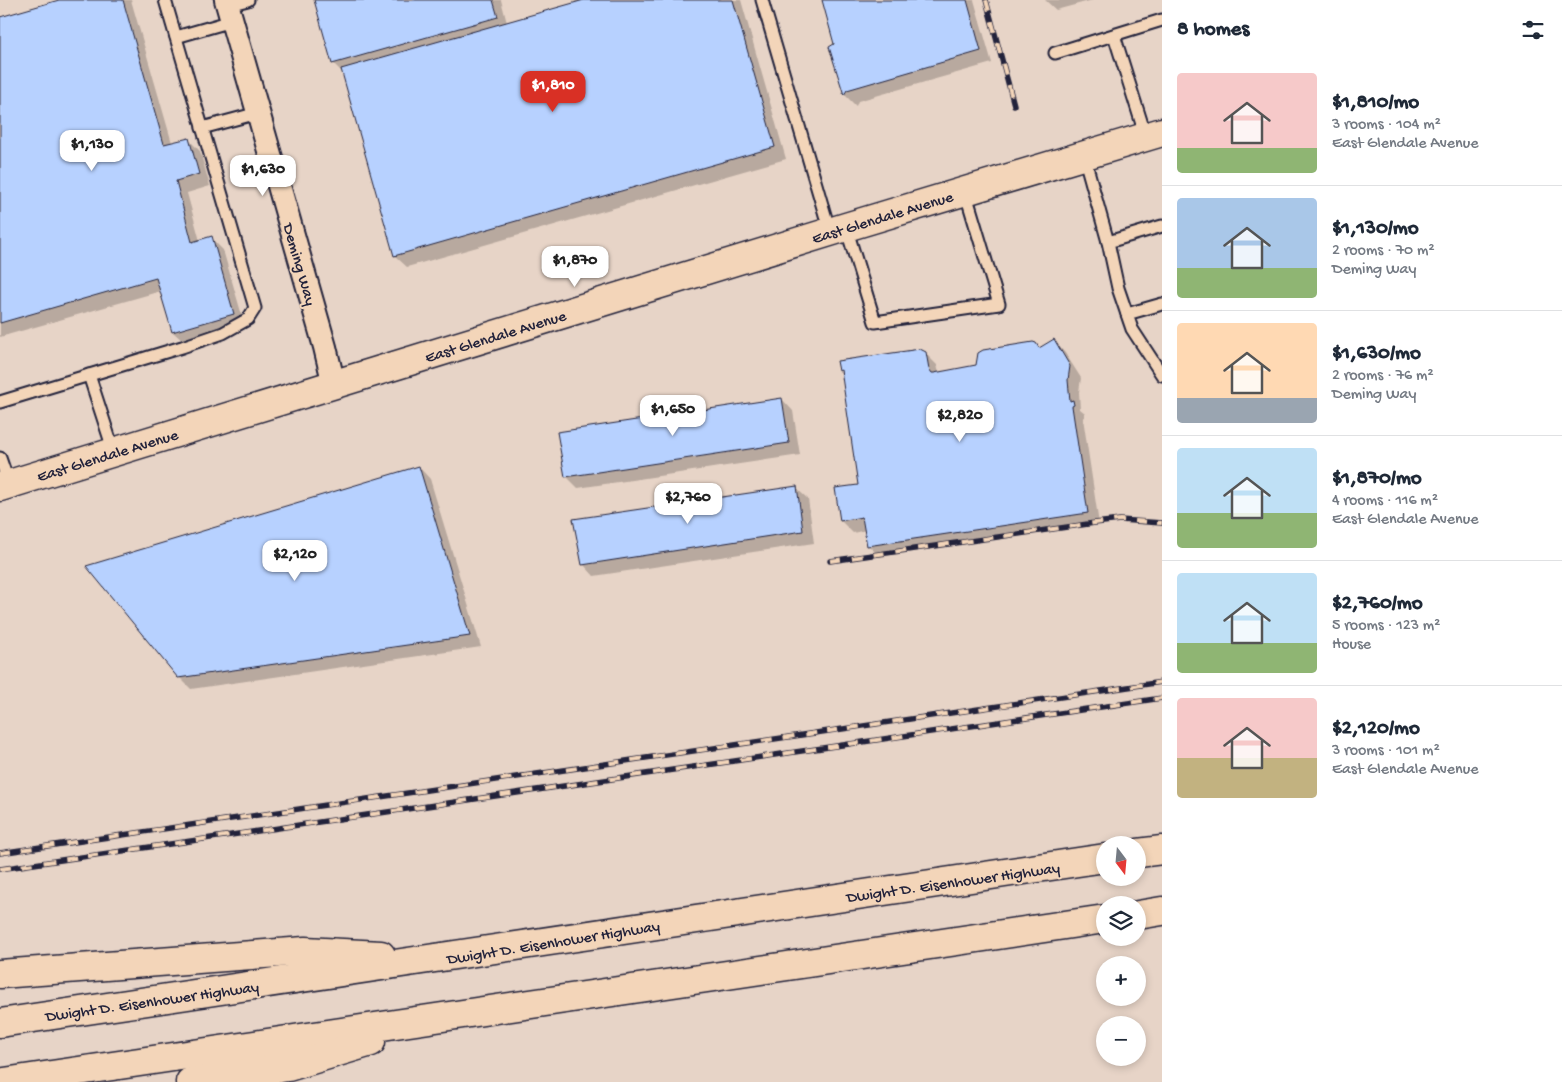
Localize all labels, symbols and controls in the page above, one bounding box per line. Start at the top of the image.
icon: filters [1519,16,1547,44]
text: 8 homes [1177,18,1249,43]
pin: $1,810 [512,70,594,113]
text: $1,810 [532,77,574,96]
text: $1,810/mo [1332,91,1419,116]
icon: home [1217,93,1277,153]
text: 3 rooms · 104 m² [1332,116,1441,135]
pin: $1,130 [51,130,133,172]
text: East Glendale Avenue [1332,135,1478,154]
text: $1,130 [71,136,113,155]
pin: $1,630 [222,154,304,197]
text: $1,630 [241,161,285,180]
street label: East Glendale Avenue [810,189,957,250]
text: $1,130/mo [1332,217,1419,242]
icon: home [1217,218,1277,278]
street label: Deming Way [277,221,318,308]
text: 2 rooms · 70 m² [1332,242,1435,261]
pin: $1,870 [534,246,616,288]
text: $1,870 [553,252,597,271]
text: Deming Way [1332,261,1416,280]
street label: East Glendale Avenue [423,308,570,369]
text: $1,630/mo [1332,342,1421,367]
icon: home [1217,343,1277,403]
text: 2 rooms · 76 m² [1332,367,1434,386]
text: Deming Way [1332,386,1416,405]
pin: $1,650 [632,394,714,437]
pin: $2,820 [919,400,1001,443]
text: $1,650 [651,401,695,420]
text: $2,820 [937,407,983,426]
street label: East Glendale Avenue [35,427,182,488]
text: $1,870/mo [1332,467,1422,492]
icon: home [1217,468,1277,528]
pin: $2,760 [647,482,729,525]
text: $2,760 [665,489,711,508]
text: 4 rooms · 116 m² [1332,492,1438,511]
text: East Glendale Avenue [1332,511,1478,530]
pin: $2,120 [254,540,336,582]
text: $2,120 [273,546,317,565]
text: $2,760/mo [1332,592,1423,617]
icon: home [1217,593,1277,653]
text: 5 rooms · 123 m² [1332,617,1440,636]
text: House [1332,636,1371,655]
text: $2,120/mo [1332,717,1420,742]
icon: home [1217,718,1277,778]
text: 3 rooms · 101 m² [1332,742,1440,761]
text: East Glendale Avenue [1332,761,1478,780]
north arrow [1096,836,1146,886]
map controls [1096,836,1146,1066]
street label: Dwight D. Eisenhower Highway [845,860,1061,909]
button: layers [1096,896,1146,946]
street label: Dwight D. Eisenhower Highway [445,918,661,971]
button: + [1096,956,1146,1006]
street label: Dwight D. Eisenhower Highway [44,979,260,1028]
button: − [1096,1016,1146,1066]

